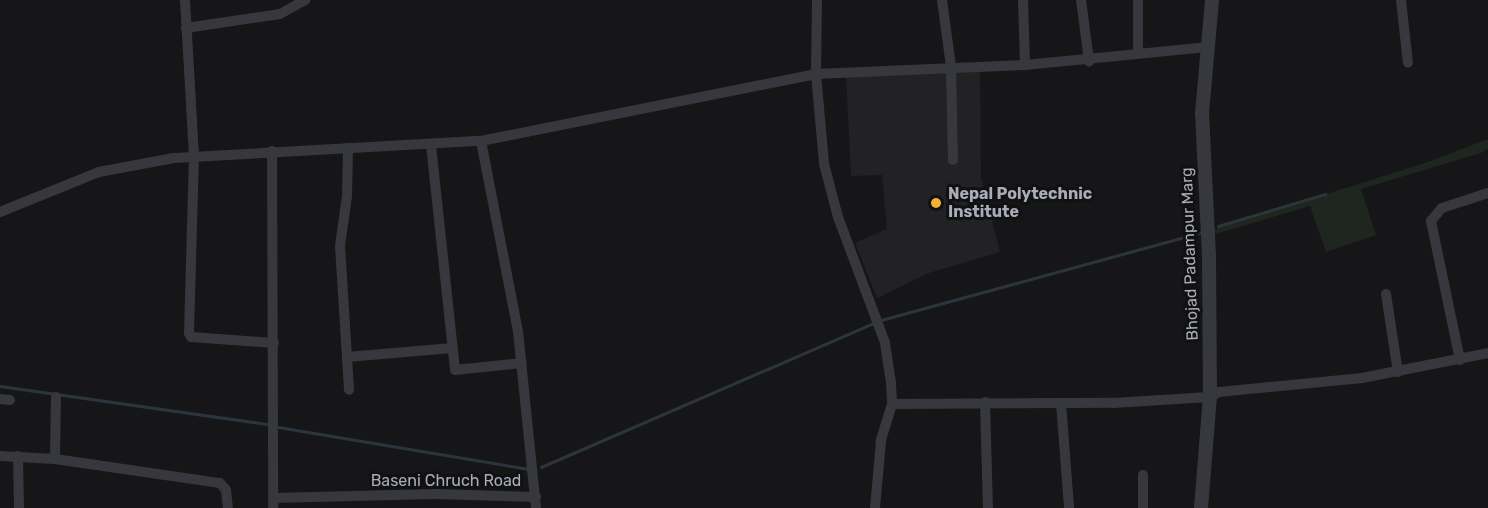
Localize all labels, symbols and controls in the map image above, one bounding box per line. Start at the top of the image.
street label: Bhojad Padampur Marg [1177,167,1203,341]
place label: Nepal Polytechnic Institute [948,184,1092,222]
marker: Nepal Polytechnic Institute [929,196,943,210]
street label: Baseni Chruch Road [371,471,521,491]

